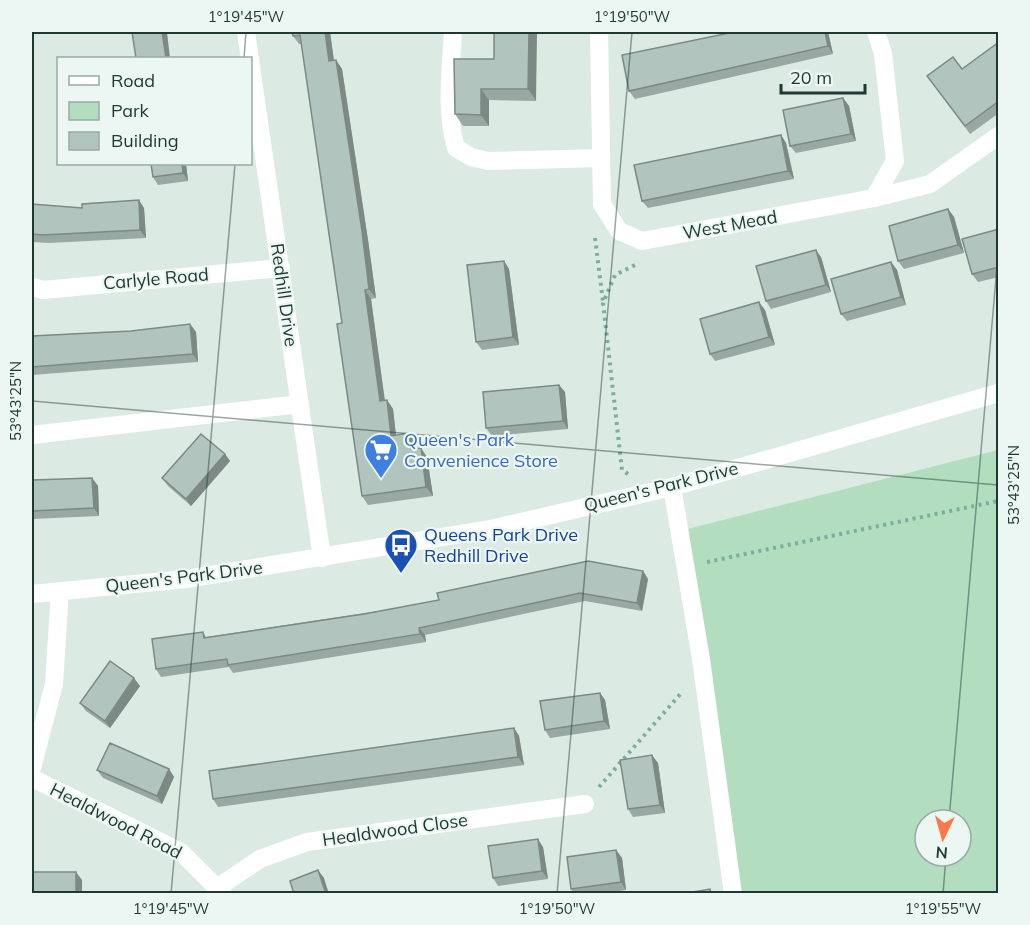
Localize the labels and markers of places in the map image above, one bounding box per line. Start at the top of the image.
place label: Queen's Park Convenience Store [404,428,558,472]
supermarket icon: Queen's Park Convenience Store [363,432,399,479]
place label: Queens Park Drive Redhill Drive [424,523,578,567]
bus stop icon: Queens Park Drive Redhill Drive [383,527,419,574]

